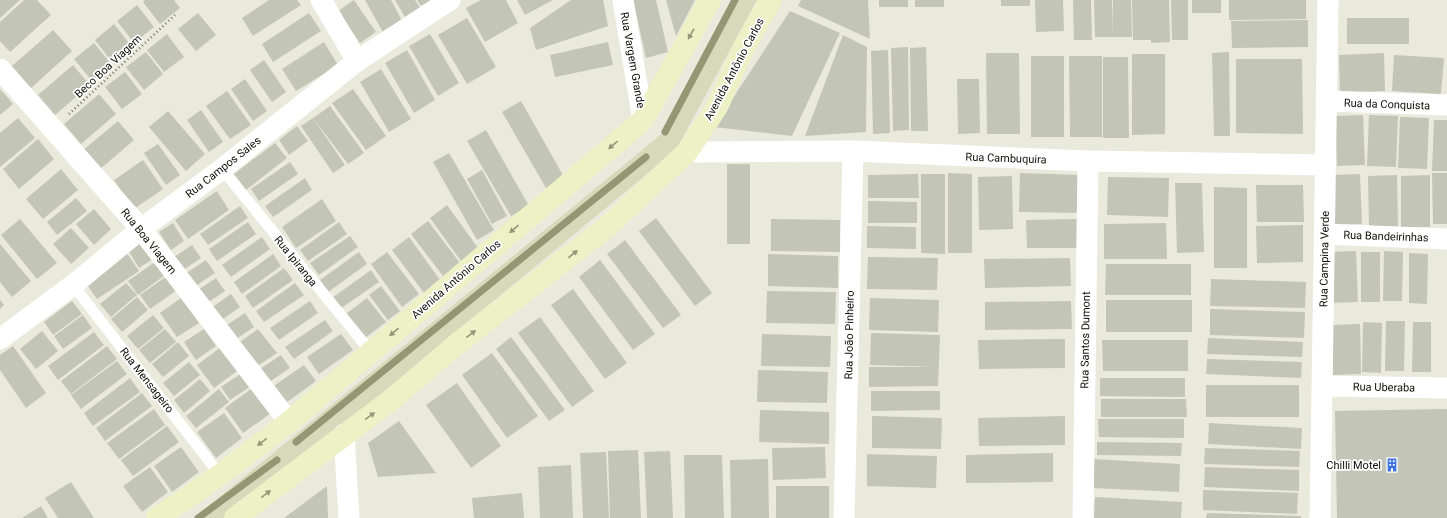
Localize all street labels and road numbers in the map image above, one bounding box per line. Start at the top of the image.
street label: Rua Vargem Grande [618,11,647,109]
street label: Avenida Antônio Carlos [702,16,767,123]
street label: Beco Boa Viagem [72,32,144,101]
street label: Rua da Conquista [1344,96,1430,113]
street label: Rua Campos Sales [183,134,264,201]
street label: Rua Cambuquira [965,151,1047,166]
street label: Rua Boa Viagem [118,206,179,277]
street label: Rua Campina Verde [1317,211,1332,307]
street label: Rua Bandeirinhas [1343,229,1429,244]
street label: Rua Ipiranga [271,233,320,289]
street label: Avenida Antônio Carlos [409,237,504,322]
street label: Rua João Pinheiro [842,290,857,380]
street label: Rua Santos Dumont [1078,291,1093,389]
street label: Rua Mensageiro [117,345,176,416]
street label: Rua Uberaba [1353,380,1415,395]

